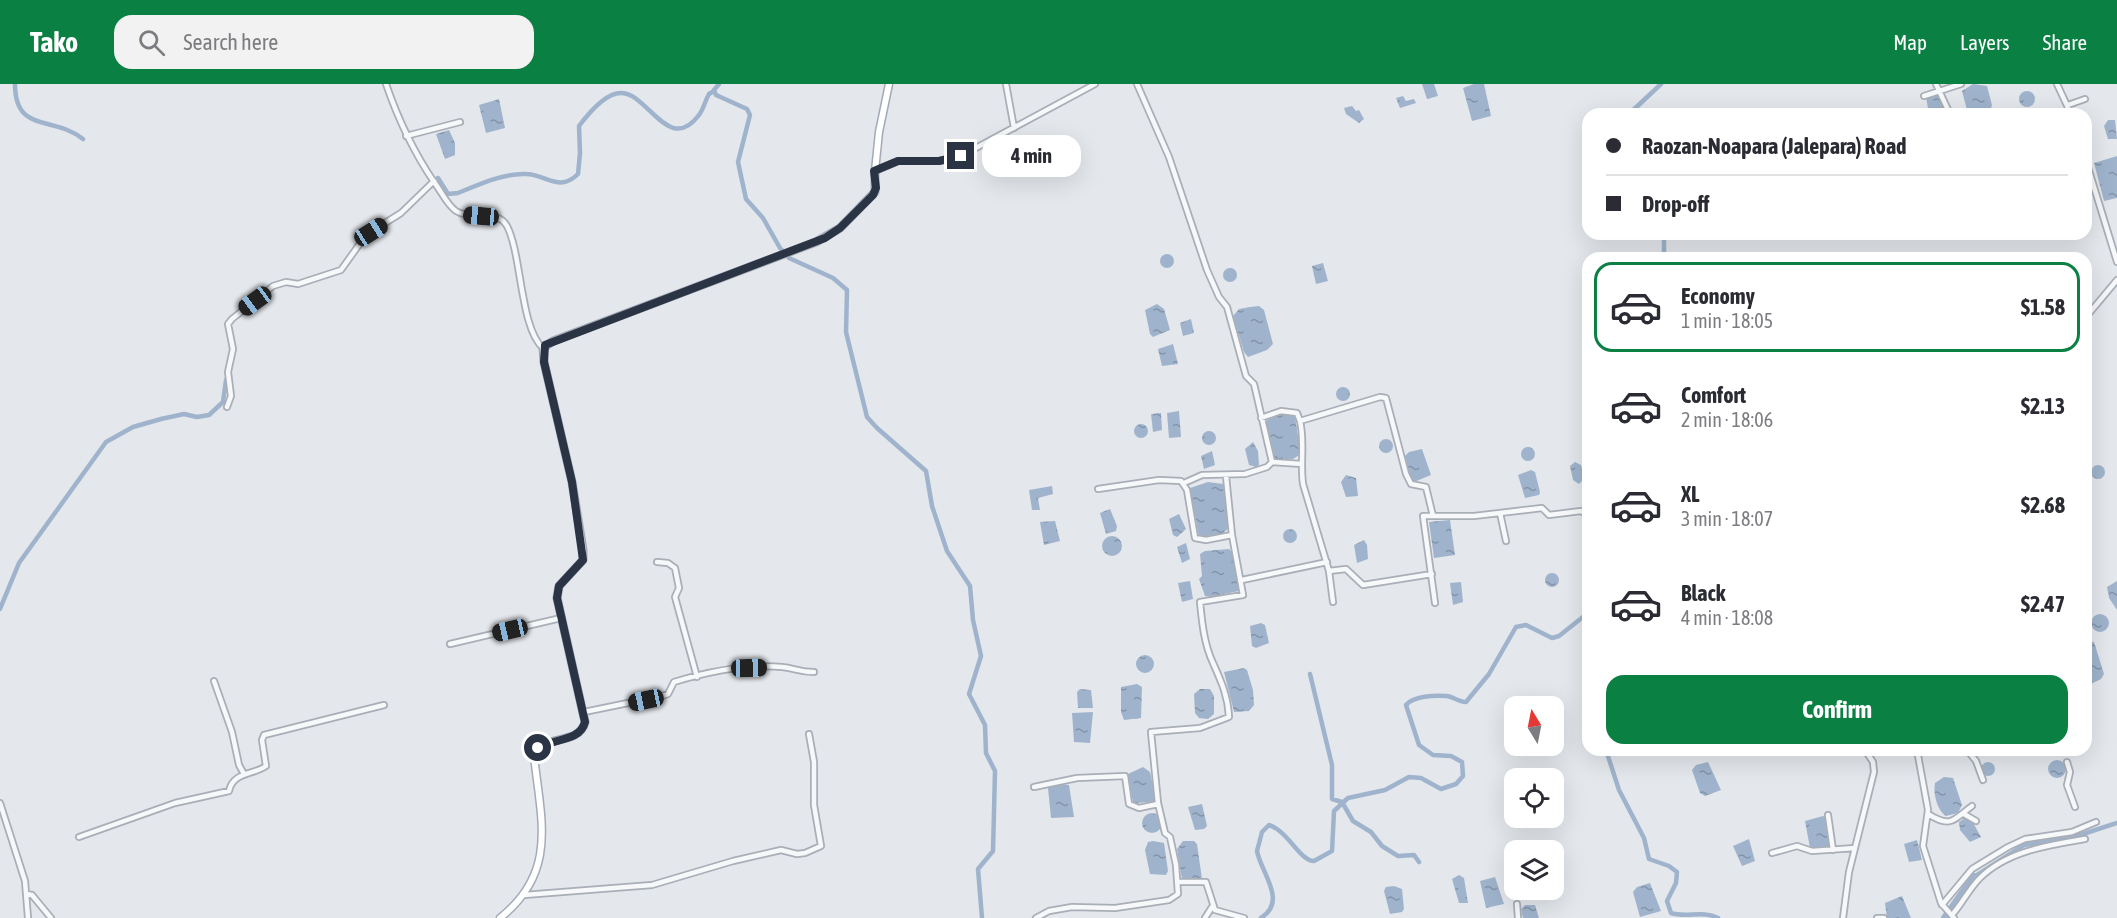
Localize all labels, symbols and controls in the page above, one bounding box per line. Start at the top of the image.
search box [114,15,534,69]
text: Tako [30,26,78,58]
icon: search [135,26,168,59]
text: Search here [183,29,278,55]
text: Map [1893,30,1927,54]
text: Layers [1960,30,2010,54]
text: Share [2043,30,2087,54]
text: Raozan-Noapara (Jalepara) Road [1642,133,1907,159]
callout: 4 min [982,135,1081,177]
route end [947,142,974,169]
text: 4 min [1011,144,1052,167]
text: Drop-off [1642,191,1709,217]
car [462,205,500,227]
car [351,215,391,249]
icon: car [1609,280,1663,334]
car [235,283,275,319]
text: Economy [1681,283,1755,309]
text: $1.58 [2021,294,2065,320]
text: 1 min · 18:05 [1681,309,1773,332]
icon: car [1609,379,1663,433]
text: Comfort [1681,382,1746,408]
text: $2.13 [2021,393,2065,419]
text: 2 min · 18:06 [1681,408,1773,431]
icon: car [1609,478,1663,532]
text: XL [1681,481,1699,507]
text: $2.68 [2021,492,2065,518]
text: 3 min · 18:07 [1681,507,1773,530]
icon: car [1609,577,1663,631]
text: Black [1681,580,1725,606]
text: $2.47 [2021,591,2065,617]
text: 4 min · 18:08 [1681,606,1773,629]
car [490,617,530,643]
car [731,659,767,677]
button: Confirm [1606,675,2068,744]
car [627,687,665,713]
north arrow [1504,696,1564,756]
map controls [1504,696,1564,900]
route start [524,734,551,761]
button: locate [1504,768,1564,828]
button: layers [1504,840,1564,900]

